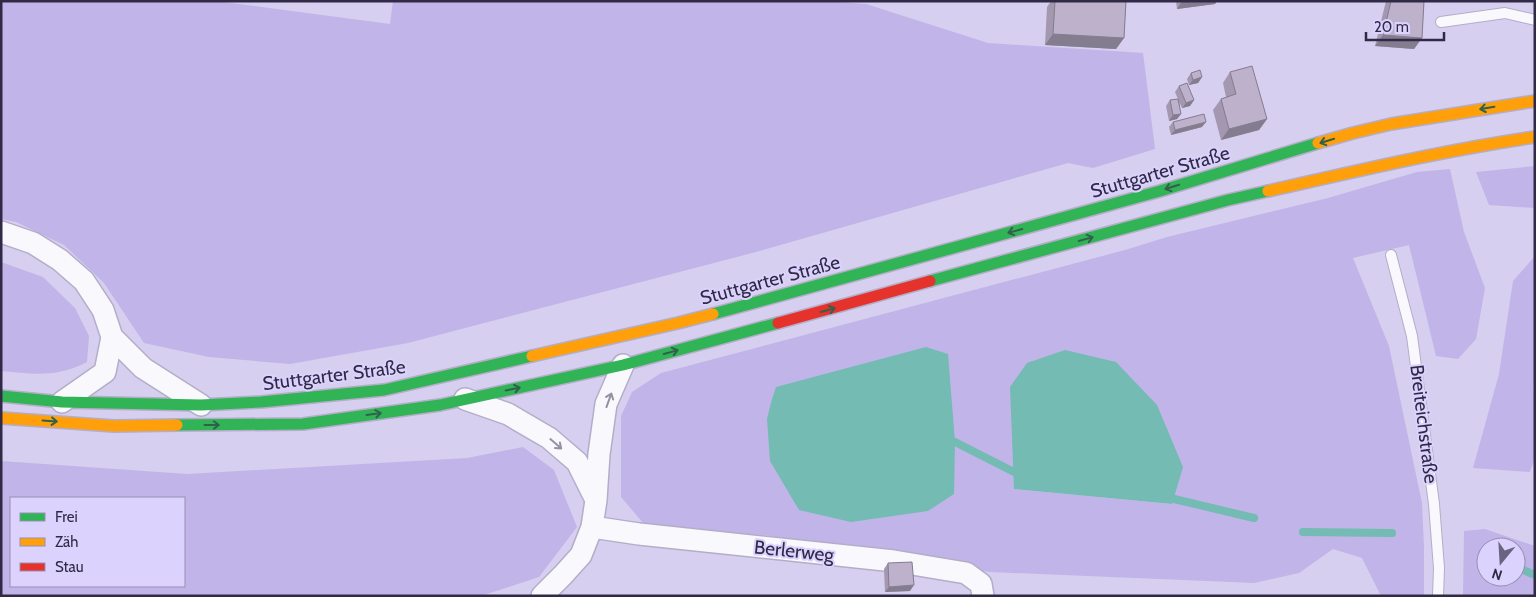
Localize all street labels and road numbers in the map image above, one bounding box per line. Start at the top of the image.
street label: Stuttgarter Straße [1088,141,1232,203]
street label: Stuttgarter Straße [698,250,843,310]
street label: Stuttgarter Straße [261,355,407,395]
street label: Breiteichstraße [1405,363,1443,485]
street label: Berlerweg [753,535,836,567]

